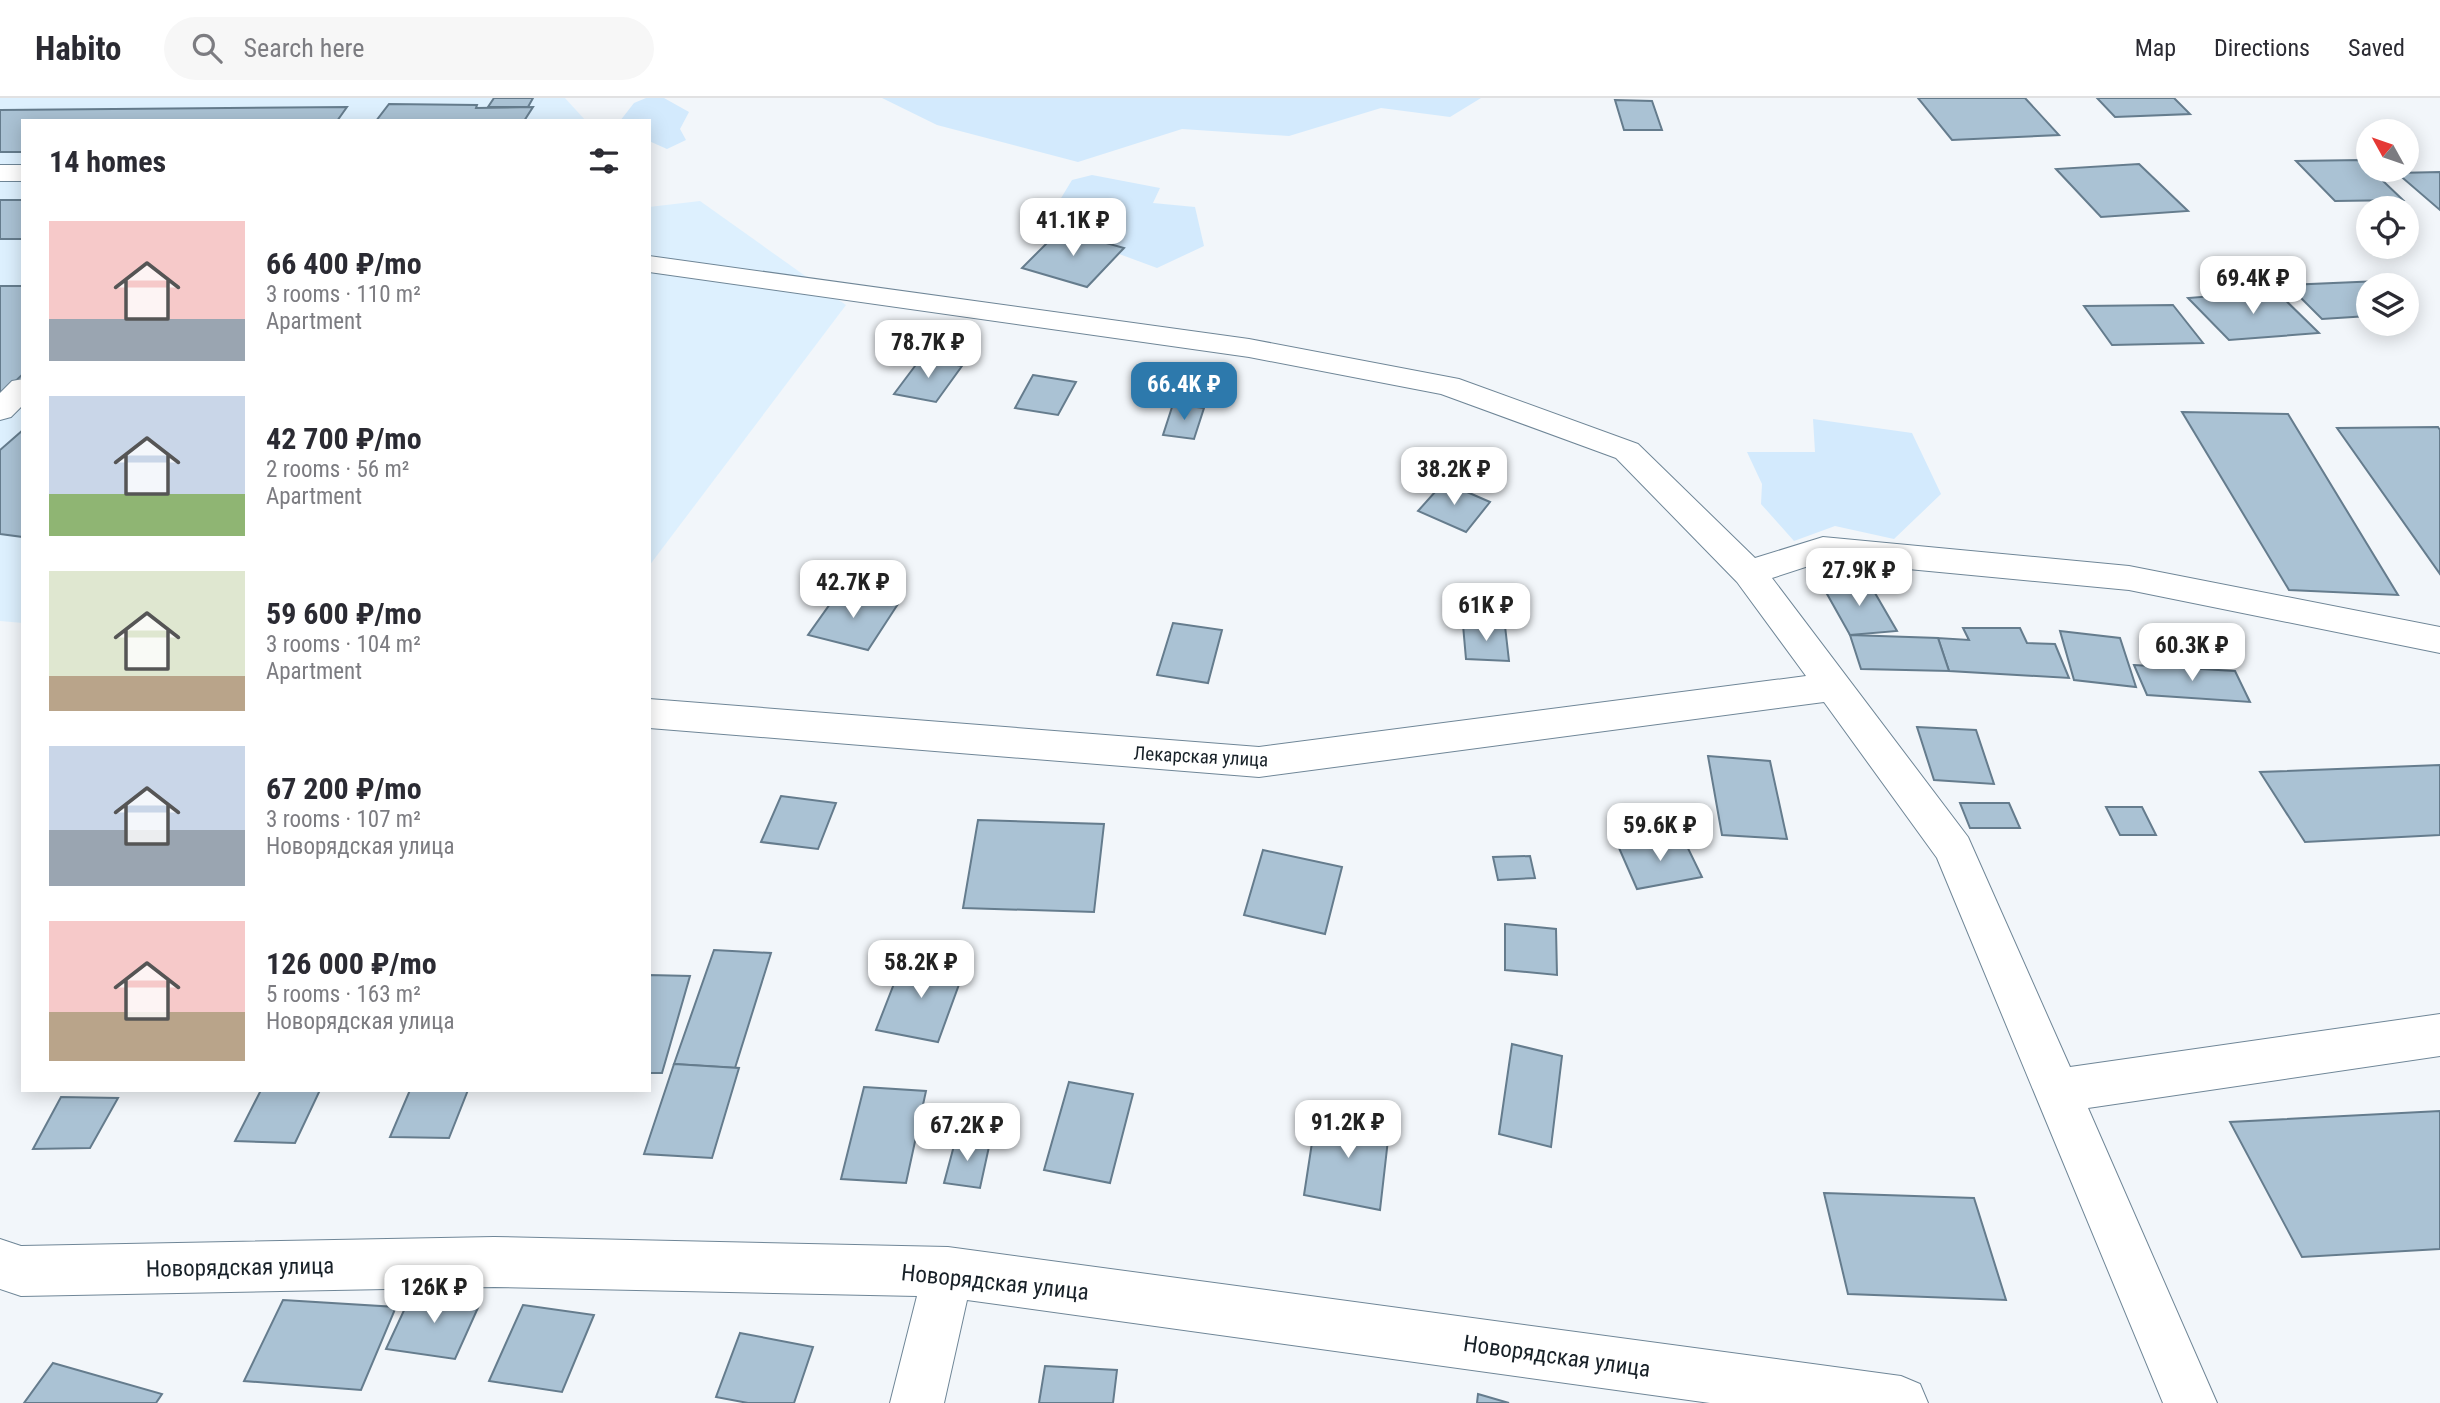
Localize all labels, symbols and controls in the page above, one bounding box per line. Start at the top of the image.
search box [164,17,654,80]
text: Habito [35,29,122,68]
icon: search [188,29,226,67]
text: Search here [244,33,364,63]
text: Map [2135,34,2176,62]
text: Directions [2214,34,2310,62]
text: Saved [2348,34,2405,62]
north arrow [2356,119,2418,182]
map controls [2356,119,2419,336]
icon: filters [585,142,623,180]
text: 14 homes [49,144,166,179]
button: locate [2356,196,2419,259]
pin: 41.1K ₽ [1008,198,1138,258]
text: 41.1K ₽ [1036,207,1110,234]
text: 66 400 ₽/mo [266,246,422,281]
icon: home [105,249,189,333]
pin: 69.4K ₽ [2188,256,2318,316]
text: 69.4K ₽ [2216,265,2290,292]
button: layers [2356,273,2419,336]
text: 3 rooms · 110 m² [266,281,421,308]
text: Apartment [266,308,362,335]
pin: 78.7K ₽ [863,320,993,380]
text: 78.7K ₽ [891,329,965,356]
pin: 66.4K ₽ [1119,362,1249,422]
text: 66.4K ₽ [1147,371,1221,398]
text: 42 700 ₽/mo [266,421,422,456]
icon: home [105,424,189,508]
pin: 38.2K ₽ [1389,448,1519,507]
text: 2 rooms · 56 m² [266,456,409,483]
text: 38.2K ₽ [1417,456,1491,483]
text: Apartment [266,483,362,510]
pin: 27.9K ₽ [1794,548,1924,608]
text: 27.9K ₽ [1822,557,1896,584]
pin: 42.7K ₽ [788,560,918,620]
text: 42.7K ₽ [816,569,890,596]
pin: 61K ₽ [1437,584,1535,643]
text: 61K ₽ [1458,592,1514,619]
text: 59 600 ₽/mo [266,596,422,631]
icon: home [105,599,189,683]
pin: 60.3K ₽ [2127,624,2257,683]
text: 3 rooms · 104 m² [266,631,421,658]
text: 60.3K ₽ [2155,632,2229,659]
text: Apartment [266,658,362,685]
street label: Лекарская улица [1133,741,1269,772]
text: 67 200 ₽/mo [266,771,422,806]
icon: home [105,774,189,858]
pin: 59.6K ₽ [1595,804,1725,863]
text: 3 rooms · 107 m² [266,806,421,833]
text: 59.6K ₽ [1623,812,1697,839]
text: Новорядская улица [266,833,454,860]
pin: 58.2K ₽ [856,940,986,1000]
text: 126 000 ₽/mo [266,946,437,981]
icon: home [105,949,189,1033]
text: 58.2K ₽ [884,949,958,976]
text: 5 rooms · 163 m² [266,981,421,1008]
text: Новорядская улица [266,1008,454,1035]
pin: 91.2K ₽ [1283,1100,1413,1160]
pin: 67.2K ₽ [902,1104,1032,1163]
text: 91.2K ₽ [1311,1109,1385,1136]
text: 67.2K ₽ [930,1112,1004,1139]
street label: Новорядская улица [146,1252,334,1283]
street label: Новорядская улица [900,1259,1090,1306]
pin: 126K ₽ [377,1266,491,1325]
text: 126K ₽ [400,1274,468,1301]
street label: Новорядская улица [1462,1330,1652,1383]

